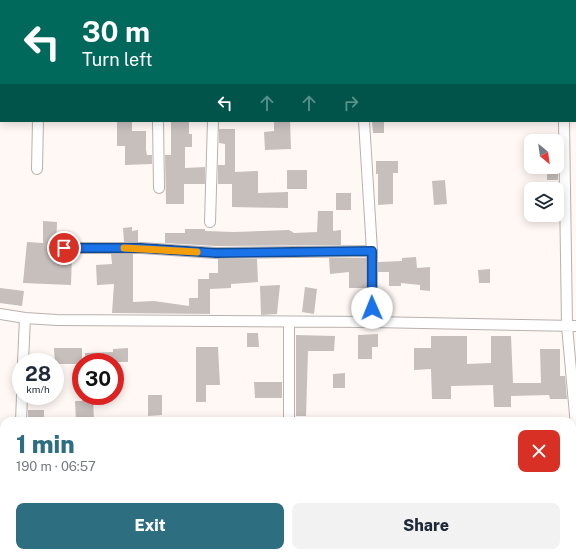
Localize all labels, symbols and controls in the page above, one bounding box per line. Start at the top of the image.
text: 30 m [82,15,150,48]
icon: left [16,16,68,68]
text: Turn left [82,49,152,70]
icon: left [214,92,236,114]
icon: ahead [256,92,278,114]
icon: ahead [298,92,320,114]
icon: right [340,92,362,114]
north arrow [524,134,564,174]
map controls [524,134,564,222]
button: layers [524,182,564,222]
pin [47,231,81,265]
icon: arrive [53,237,75,259]
position arrow [351,287,393,329]
speed limit sign: 30 [72,353,124,405]
text: 28 [25,362,51,386]
text: km/h [26,383,50,395]
text: 1 min [16,430,75,458]
button: close [518,430,560,472]
text: 190 m · 06:57 [16,459,96,474]
button: Exit [16,503,284,549]
button: Share [292,503,560,549]

